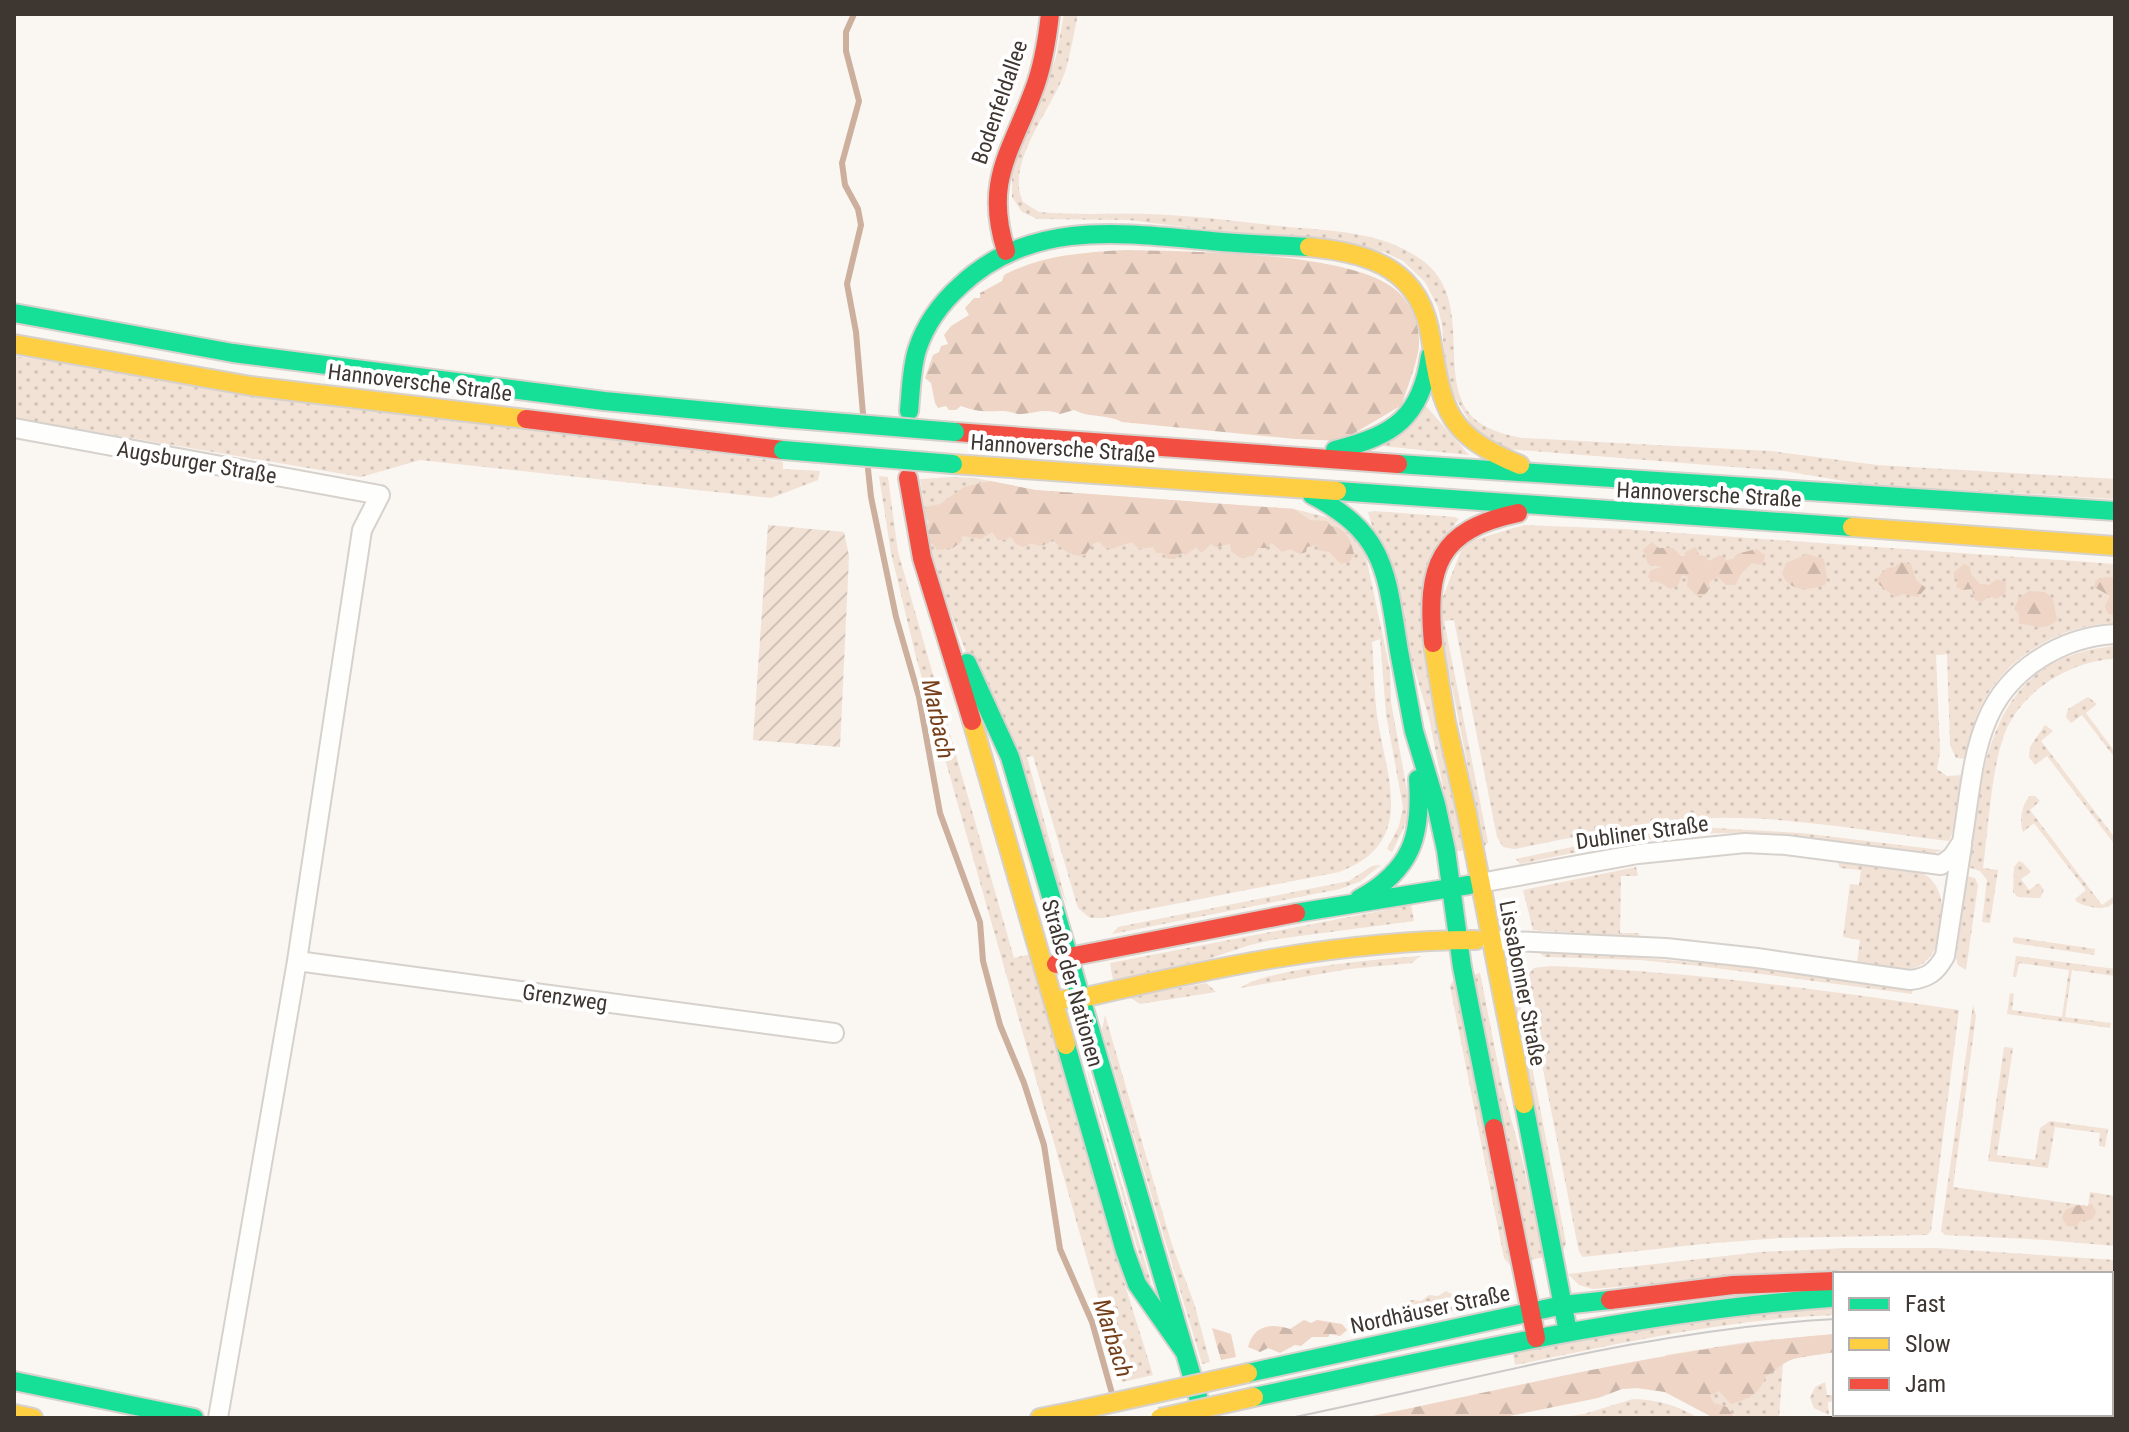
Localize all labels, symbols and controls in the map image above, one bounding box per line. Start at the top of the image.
street label: Bodenfeldallee [967,37,1032,167]
street label: Hannoversche Straße [326,359,513,406]
street label: Hannoversche Straße [970,430,1156,467]
street label: Augsburger Straße [115,436,279,489]
street label: Hannoversche Straße [1616,477,1802,512]
water label: Marbach [916,677,960,761]
street label: Dubliner Straße [1574,811,1710,854]
street label: Straße der Nationen [1037,897,1108,1070]
street label: Lissabonner Straße [1494,898,1551,1068]
street label: Grenzweg [521,979,609,1016]
legend [1833,1272,2113,1416]
street label: Nordhäuser Straße [1348,1280,1512,1339]
text: Fast [1905,1290,1946,1318]
water label: Marbach [1087,1295,1139,1381]
text: Slow [1905,1330,1951,1358]
text: Jam [1905,1370,1946,1398]

